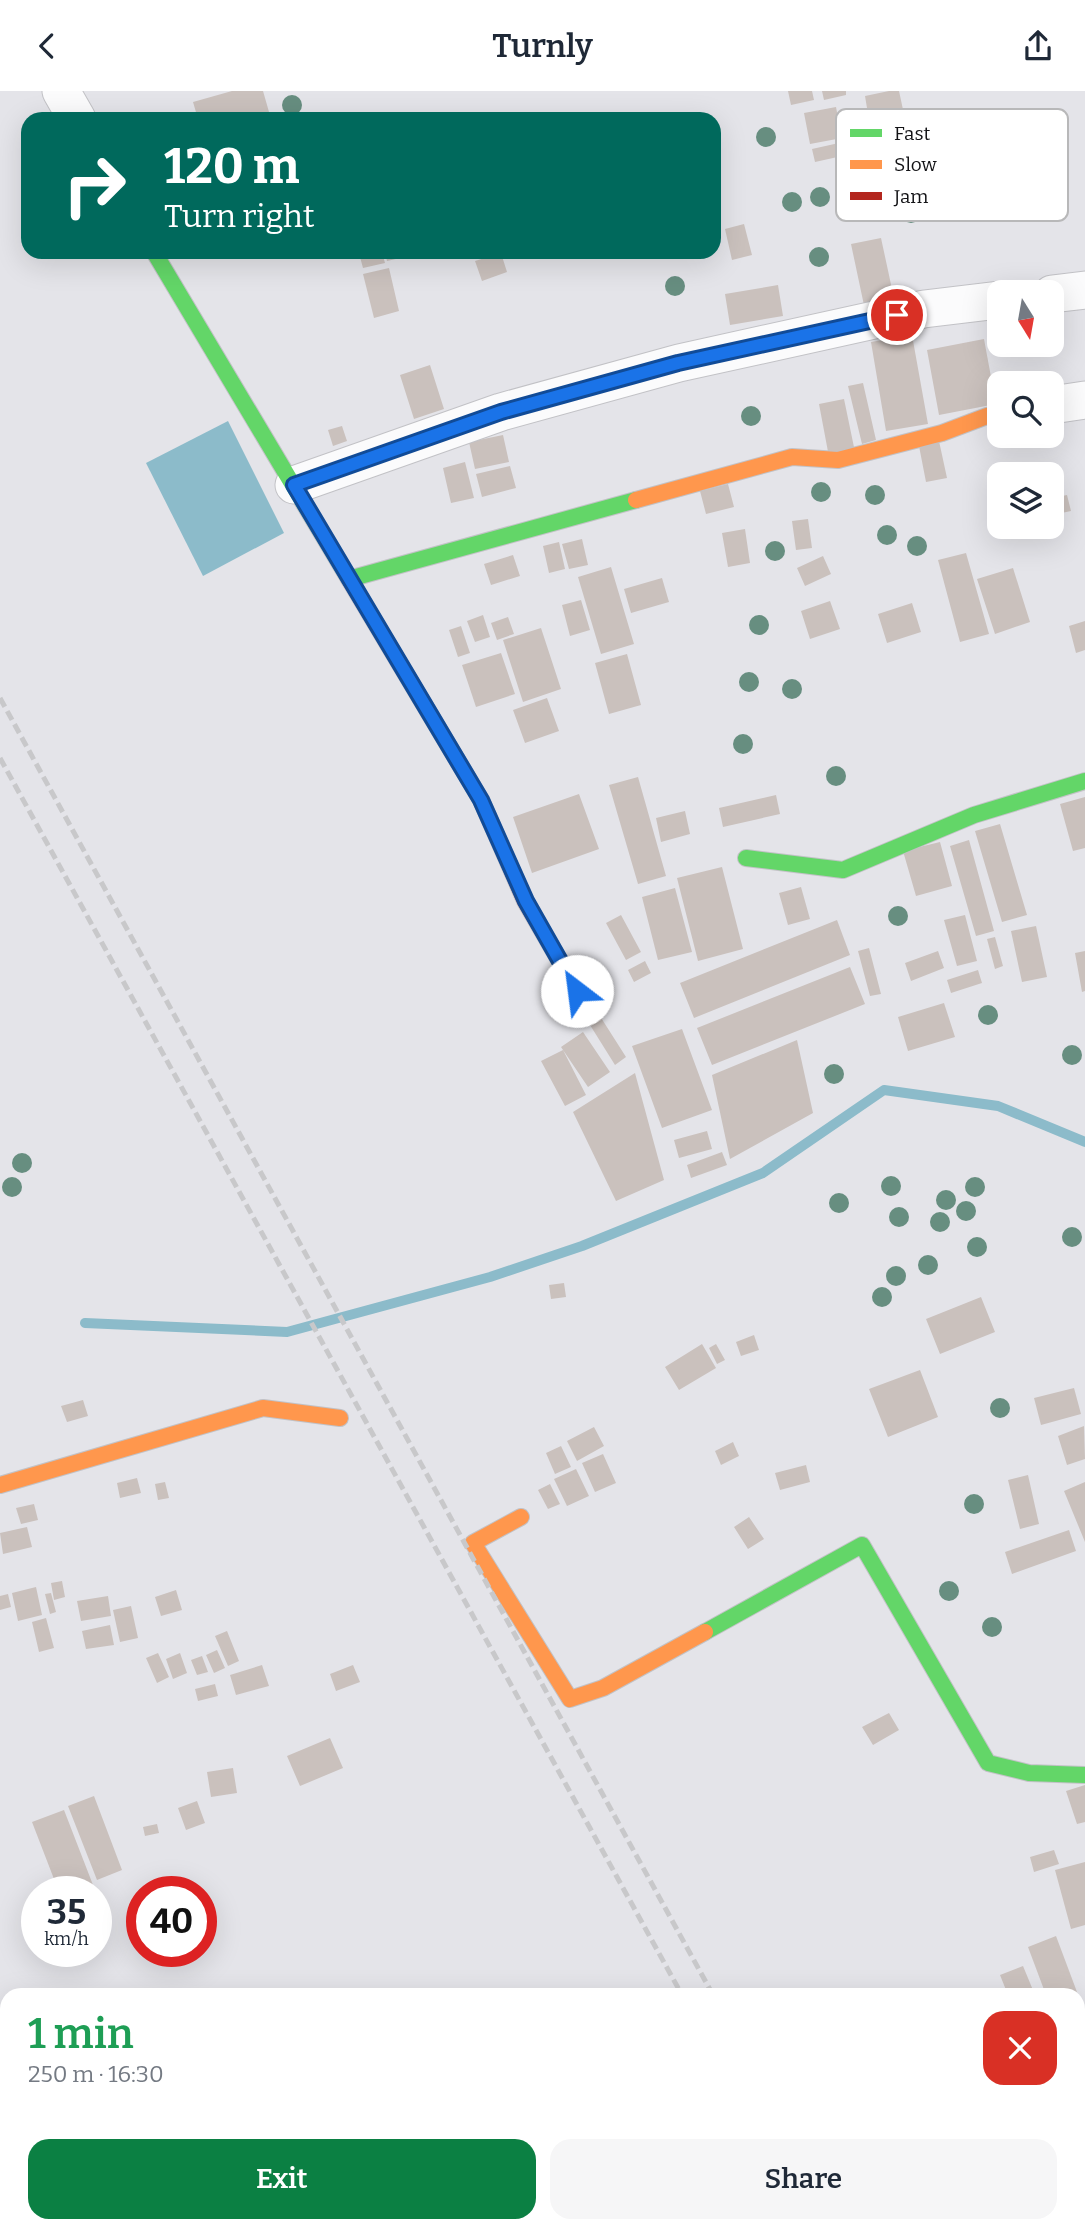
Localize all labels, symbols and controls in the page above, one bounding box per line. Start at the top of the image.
icon: back [28,27,66,65]
text: Turnly [492,27,593,65]
icon: share [1019,27,1057,65]
legend [836,109,1068,221]
text: Fast [894,122,931,145]
text: 120 m [164,137,299,196]
icon: right [49,140,140,231]
text: Slow [894,153,937,176]
text: Jam [893,185,928,208]
text: Turn right [164,197,315,235]
north arrow [987,280,1064,357]
map controls [987,280,1064,539]
pin [867,285,927,345]
icon: arrive [878,296,916,334]
button: search [987,371,1064,448]
button: layers [987,462,1064,539]
position arrow [540,954,614,1028]
speed limit sign: 40 [126,1876,217,1967]
text: 35 [47,1891,86,1933]
text: km/h [44,1928,89,1950]
text: 1 min [28,2009,134,2059]
button: close [983,2011,1057,2085]
text: 250 m · 16:30 [28,2060,164,2088]
button: Exit [28,2139,536,2219]
button: Share [550,2139,1057,2219]

